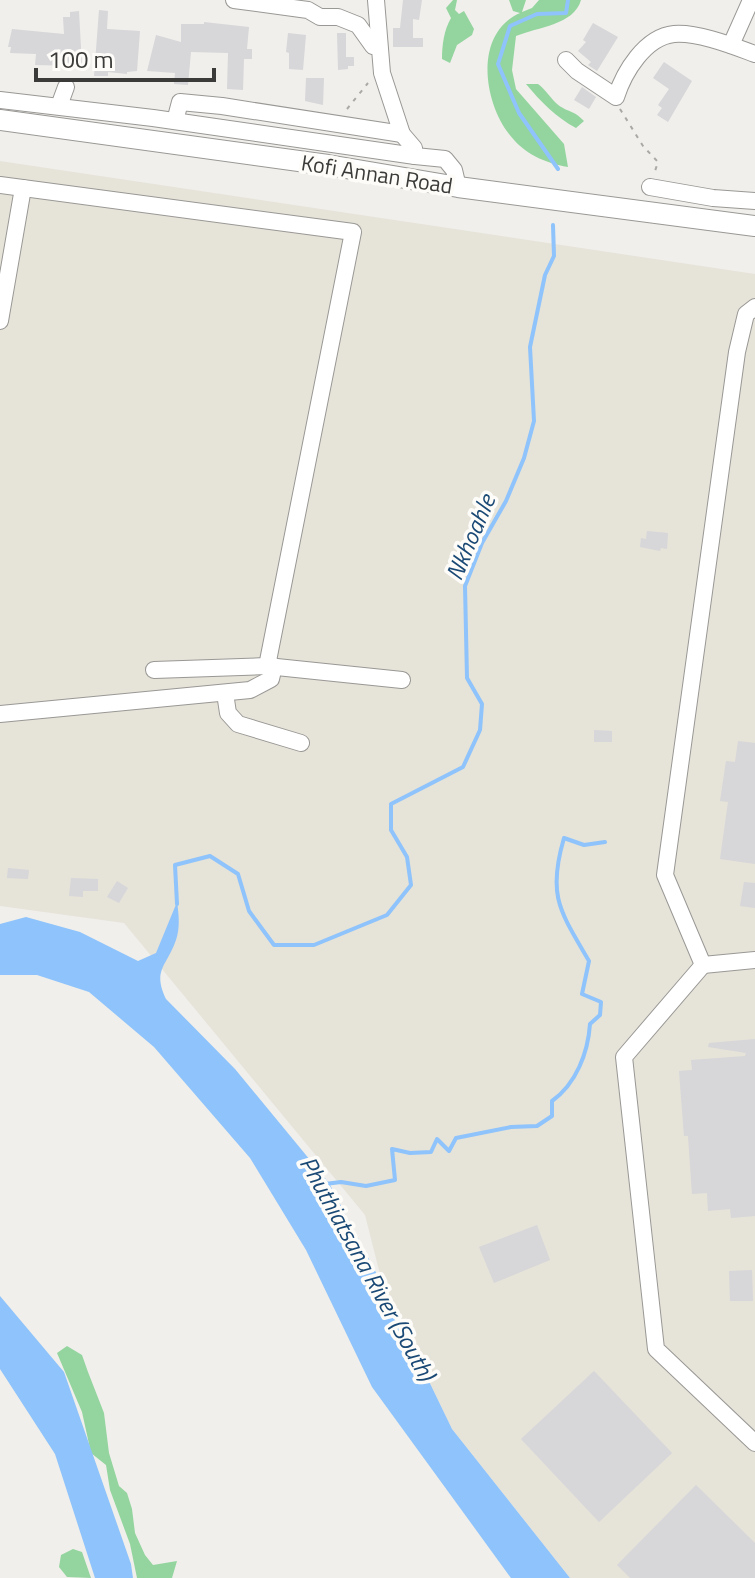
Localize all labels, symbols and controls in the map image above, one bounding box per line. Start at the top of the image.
scale bar [36,32,214,82]
text: 100 m [48,41,114,77]
street label: Kofi Annan Road [299,145,455,203]
water label: Nkhoahle [436,487,505,585]
water label: Phuthiatsana River (South) [291,1149,446,1388]

